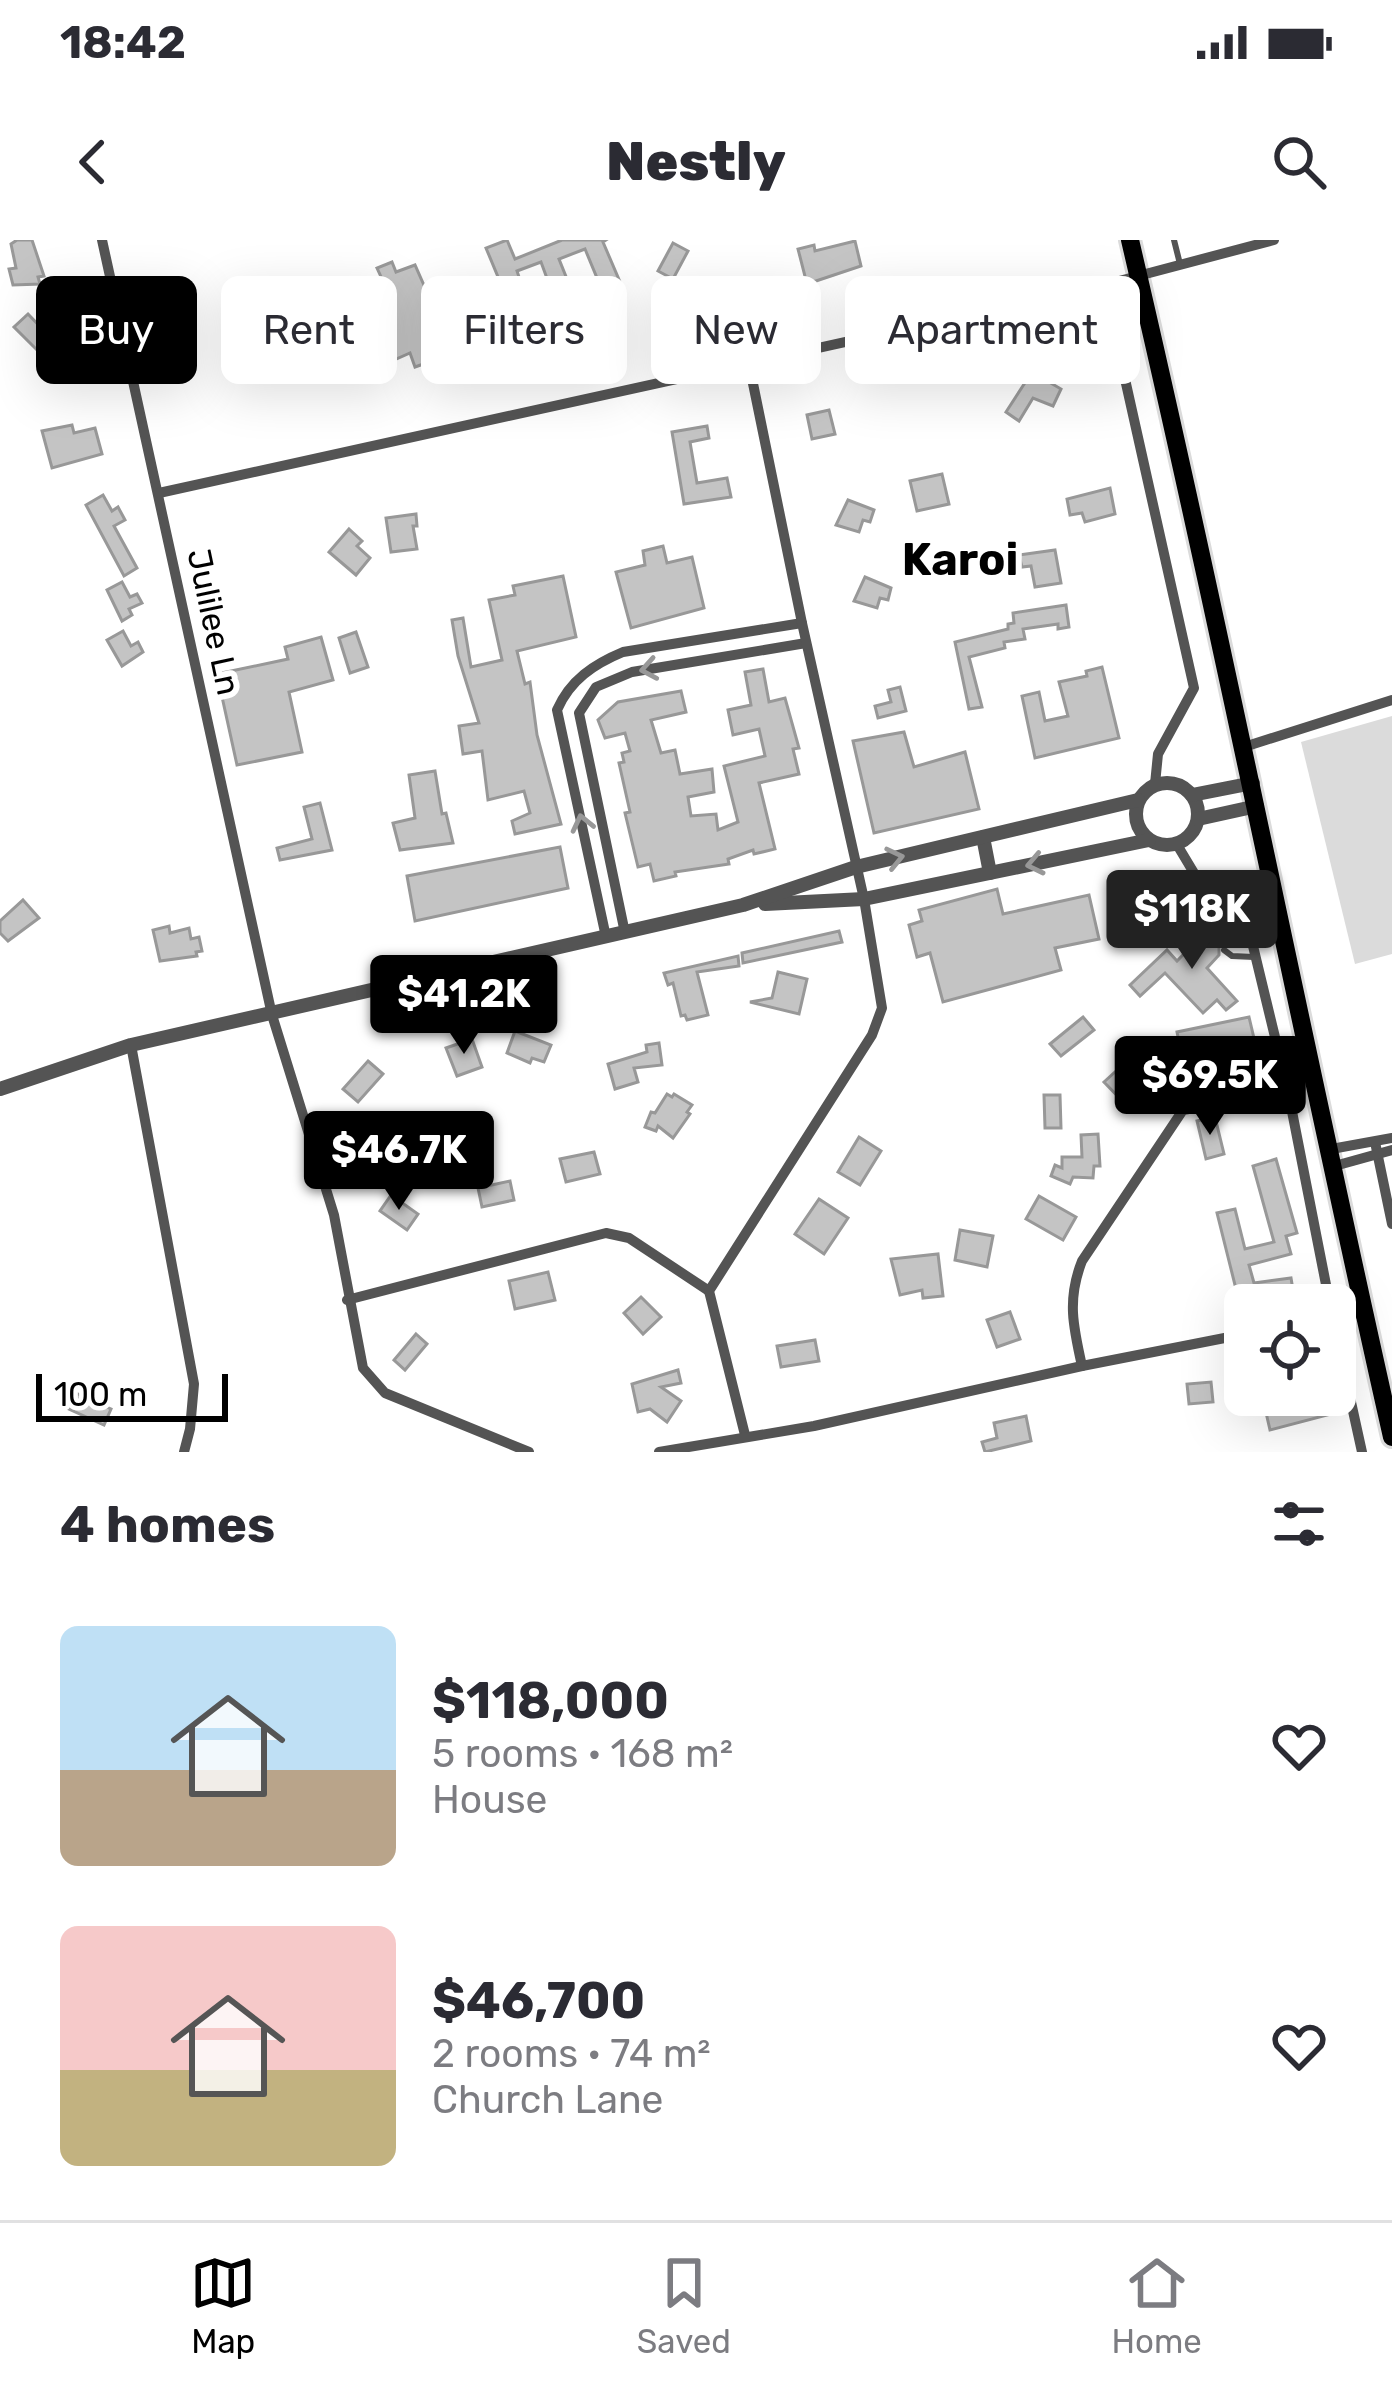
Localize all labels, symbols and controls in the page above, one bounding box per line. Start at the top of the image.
text: 18:42 [60,16,186,69]
icon: back [60,129,126,195]
icon: search [1266,129,1332,195]
text: Nestly [606,130,786,194]
chip: Buy [36,276,197,384]
chip: Rent [221,276,397,384]
chip: Filters [421,276,627,384]
chip: New [651,276,821,384]
chip: Apartment [845,276,1140,384]
district label: Karoi [902,533,1018,586]
street label: Julilee Ln [180,545,248,699]
one-way arrow [640,656,660,681]
one-way arrow [571,814,596,834]
one-way arrow [884,847,904,872]
one-way arrow [1025,850,1045,876]
pin: $118K [1108,870,1276,972]
text: $118K [1133,886,1251,932]
pin: $41.2K [366,955,562,1057]
text: $41.2K [397,971,531,1017]
pin: $69.5K [1112,1036,1308,1138]
text: $69.5K [1142,1052,1278,1098]
pin: $46.7K [301,1111,497,1213]
text: $46.7K [331,1127,467,1173]
map controls [1224,1284,1356,1416]
button: locate [1224,1284,1356,1416]
scale bar [36,1368,228,1421]
text: 100 m [54,1375,147,1414]
icon: filters [1266,1491,1332,1557]
text: 4 homes [60,1494,275,1555]
text: $118,000 [432,1670,669,1731]
icon: home [156,1674,300,1818]
icon: heart [1266,1713,1332,1779]
text: 5 rooms · 168 m² [432,1731,733,1777]
text: House [432,1777,547,1823]
text: $46,700 [432,1970,645,2031]
icon: home [156,1974,300,2118]
icon: heart [1266,2013,1332,2079]
text: 2 rooms · 74 m² [432,2031,711,2077]
text: Church Lane [432,2077,663,2123]
tab: Map [190,2250,256,2361]
tab: Saved [637,2250,731,2361]
tab: Home [1111,2250,1202,2361]

